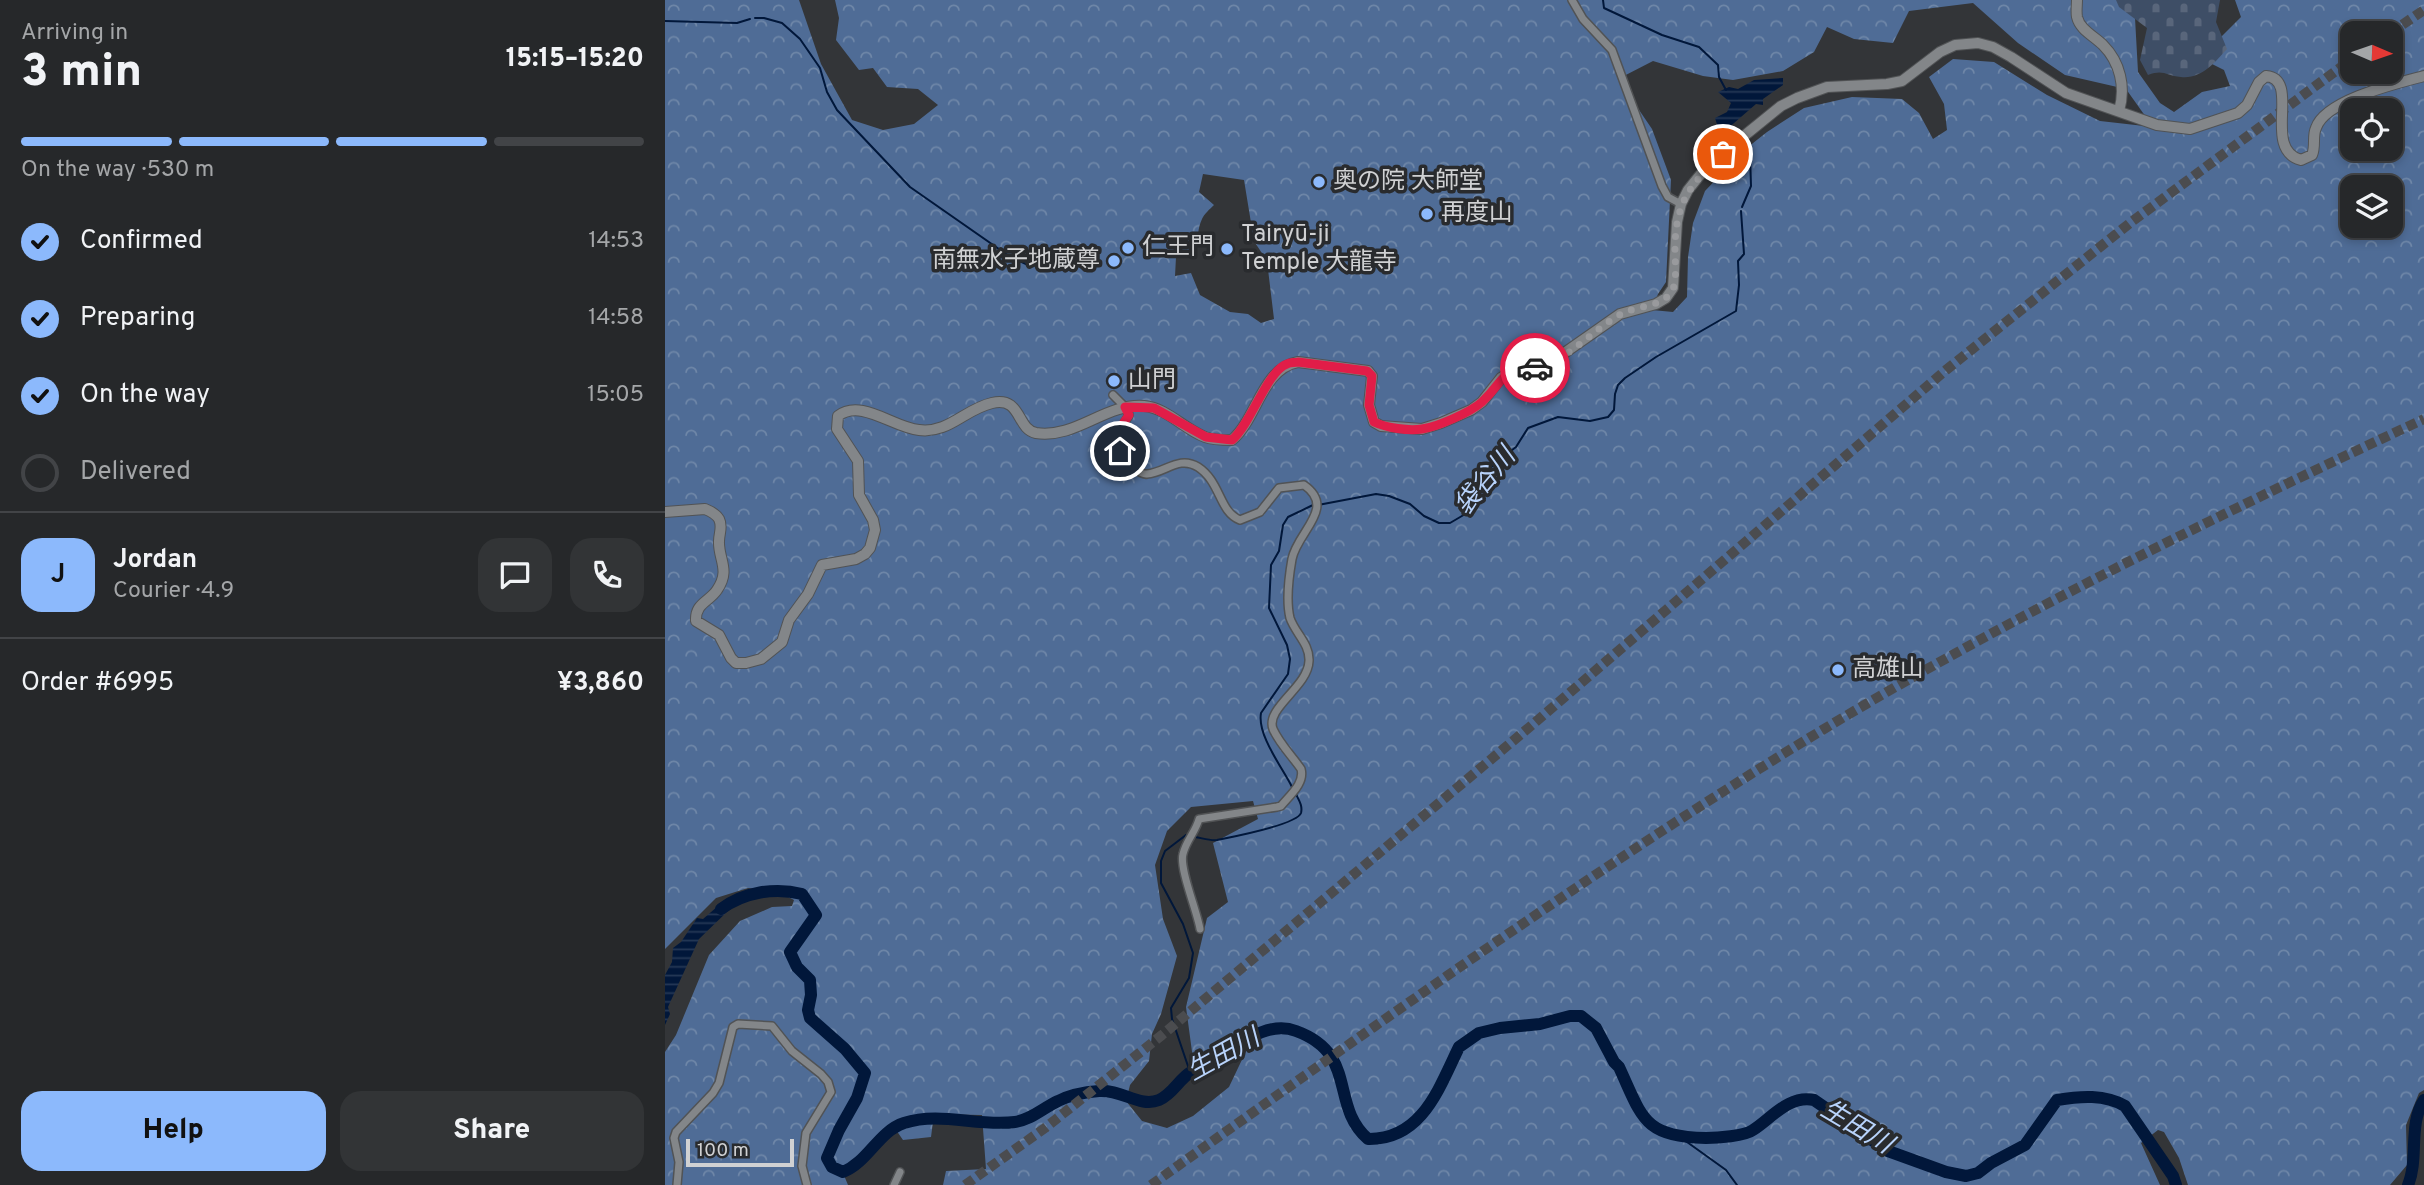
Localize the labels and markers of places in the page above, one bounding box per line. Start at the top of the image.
pin [1693,124,1753,184]
place label: 奥の院 大師堂 [1333,167,1483,197]
marker: 奥の院 大師堂 [1311,174,1327,190]
place label: 再度山 [1441,199,1513,229]
marker: 再度山 [1419,206,1435,222]
place label: Tairyū-ji Temple 大龍寺 [1241,220,1397,278]
place label: 仁王門 [1142,233,1214,263]
marker: 仁王門 [1120,240,1136,256]
marker: Tairyū-ji Temple 大龍寺 [1219,241,1235,257]
place label: 南無水子地蔵尊 [932,246,1100,276]
marker: 南無水子地蔵尊 [1106,253,1122,269]
place label: 山門 [1128,366,1176,396]
marker: 山門 [1106,373,1122,389]
pin [1090,421,1150,481]
place label: 高雄山 [1852,655,1924,685]
marker: 高雄山 [1830,662,1846,678]

